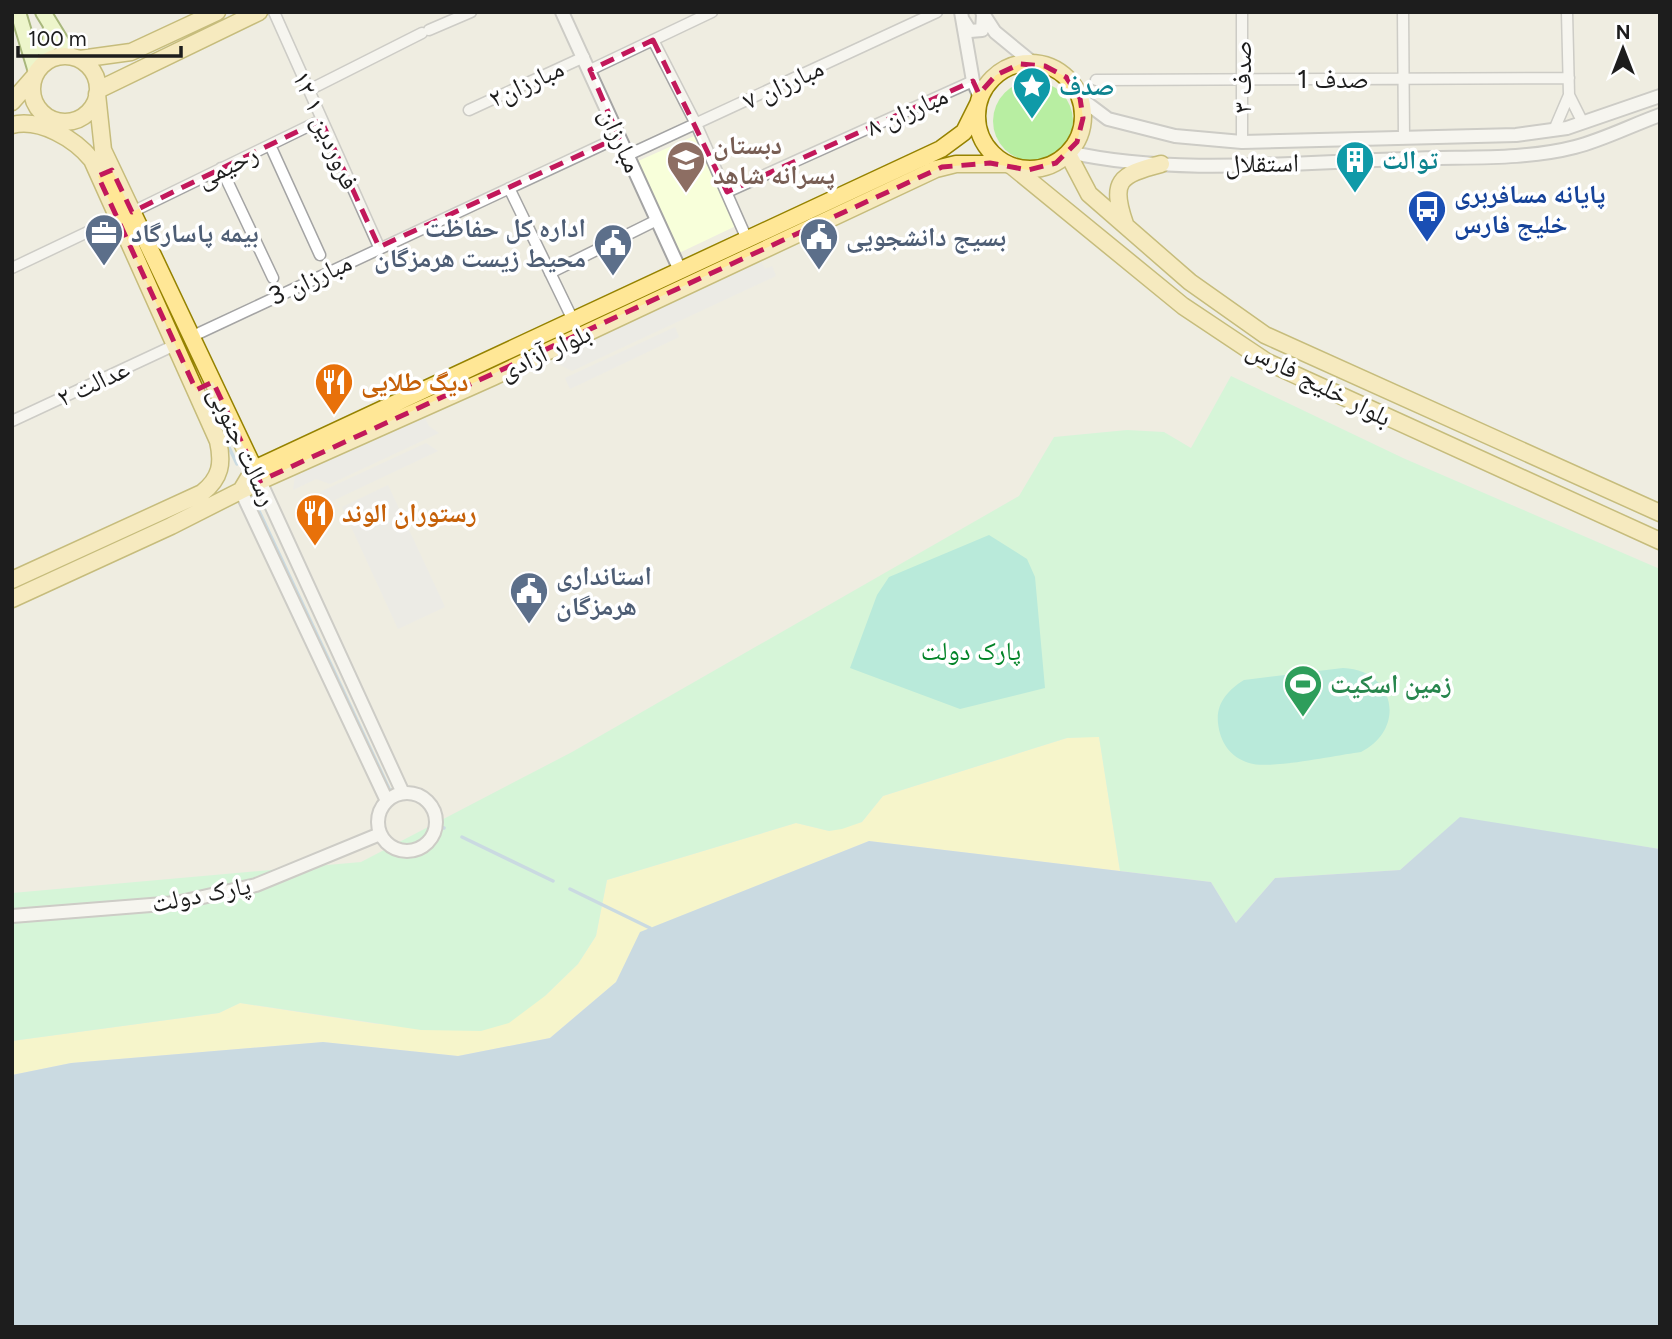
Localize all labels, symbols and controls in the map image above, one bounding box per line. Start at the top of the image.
scale bar [18,14,180,58]
north arrow [1588,14,1658,84]
text: N [1616,21,1630,44]
text: 100 m [28,26,87,51]
street label: صدف ۳ [1226,41,1258,113]
street label: مبارزان ۷ [737,51,829,117]
street label: مبارزان۲ [483,52,569,114]
street label: صدف 1 [1297,63,1369,95]
place icon: صدف [1011,65,1053,120]
street label: ۱۲ فروردین ۱ [286,66,366,194]
place label: صدف [1059,70,1114,102]
street label: مبارزان ۸ [861,79,953,143]
street label: مبارزان [593,103,649,177]
place label: دبستان پسرانه شاهد [713,129,835,191]
street label: رحیمی [191,137,263,195]
school or university icon: دبستان پسرانه شاهد [665,139,707,194]
building icon: توالت [1334,139,1376,194]
place label: توالت [1382,144,1438,176]
street label: استقلال [1225,146,1299,180]
place label: پایانه مسافربری خلیج فارس [1454,178,1606,241]
bus stop icon: پایانه مسافربری خلیج فارس [1406,188,1448,243]
office icon: بیمه پاسارگاد [83,212,125,267]
place label: اداره کل حفاظت محیط زیست هرمزگان [374,212,586,274]
public building icon: بسیج دانشجویی [798,216,840,271]
place label: بیمه پاسارگاد [131,217,259,249]
place label: بسیج دانشجویی [846,221,1006,254]
public building icon: اداره کل حفاظت محیط زیست هرمزگان [592,222,634,277]
street label: مبارزان 3 [263,246,357,312]
street label: بلوار آزادی [494,317,596,387]
street label: بلوار خلیج فارس [1241,333,1397,434]
street label: عدالت ۲ [52,352,134,414]
restaurant icon: دیگ طلایی [313,361,355,416]
place label: دیگ طلایی [361,366,469,398]
street label: رسالت جنوبی [201,381,285,511]
restaurant icon: رستوران الوند [294,492,336,547]
place label: رستوران الوند [342,497,477,529]
place label: استانداری هرمزگان [556,560,652,622]
public building icon: استانداری هرمزگان [508,570,550,625]
park label: پارک دولت [921,635,1021,667]
sports icon: زمین اسکیت [1282,663,1324,718]
place label: زمین اسکیت [1330,668,1452,700]
street label: پارک دولت [149,869,253,919]

